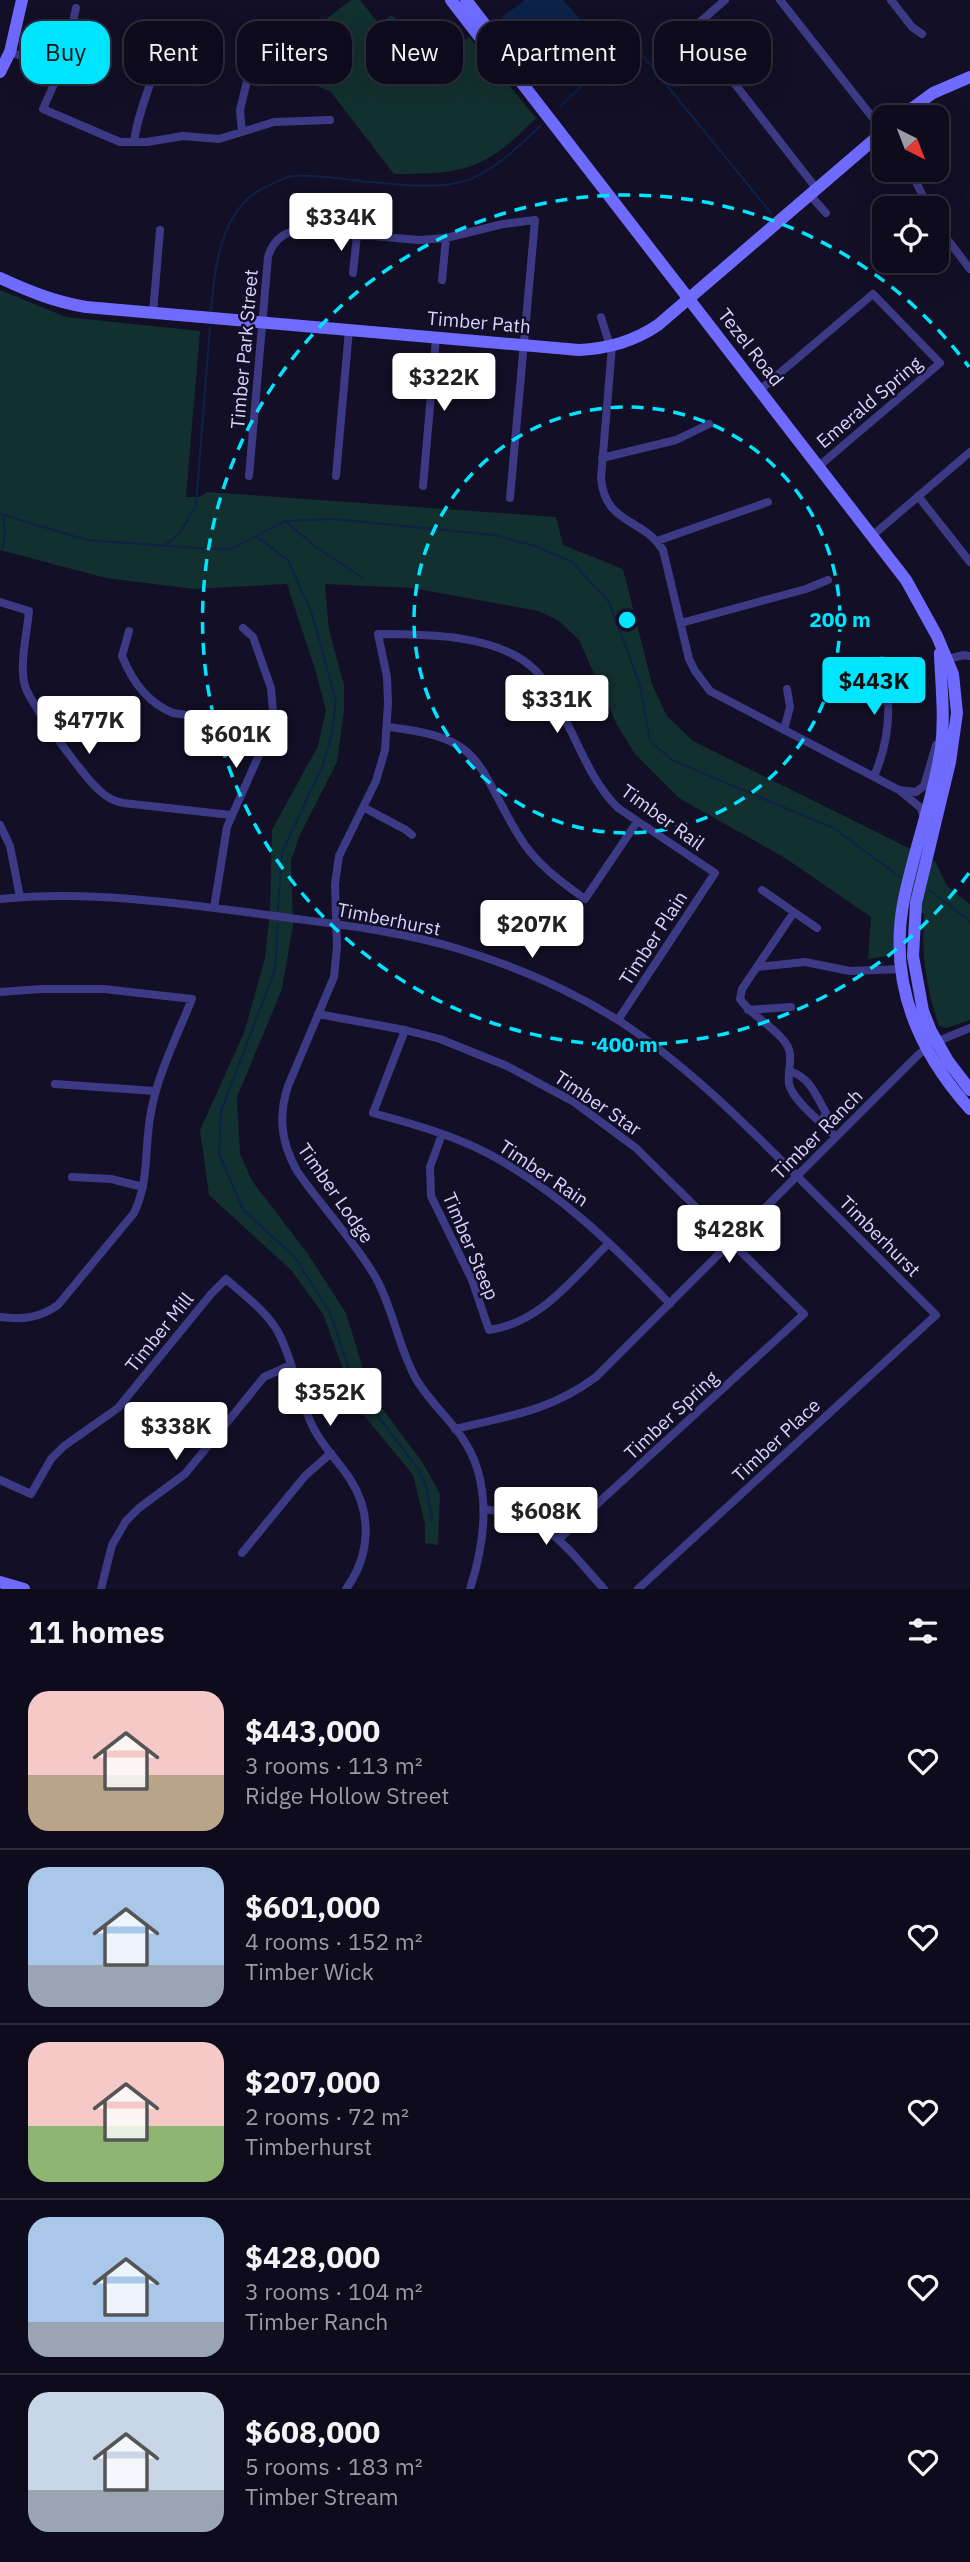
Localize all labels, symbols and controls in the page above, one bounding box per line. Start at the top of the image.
chip: Buy [21,21,110,84]
chip: Rent [124,21,223,84]
chip: Filters [237,21,352,84]
chip: New [366,21,463,84]
chip: Apartment [477,21,640,84]
chip: House [654,21,771,84]
north arrow [872,105,948,182]
map controls [872,105,949,273]
pin: $334K [292,194,390,253]
button: locate [872,196,949,273]
text: $334K [305,201,377,231]
street label: Timber Park Street [225,268,263,430]
street label: Tezel Road [713,303,789,391]
street label: Timber Path [426,306,532,338]
street label: Emerald Spring [811,351,927,453]
pin: $322K [395,354,493,413]
text: $322K [408,361,480,391]
text: 200 m [809,605,871,633]
centre of rings [615,608,639,632]
pin: $443K [825,658,923,717]
text: $443K [838,665,910,695]
pin: $331K [508,676,606,735]
text: $331K [521,683,593,713]
pin: $477K [40,696,138,756]
text: $477K [53,704,125,734]
pin: $601K [187,710,285,770]
text: $601K [200,718,272,748]
street label: Timber Rail [617,779,709,855]
street label: Timber Plain [614,886,692,990]
street label: Timberhurst [335,897,443,941]
pin: $207K [483,900,581,960]
text: $207K [496,908,568,938]
text: 400 m [596,1030,658,1058]
street label: Timber Star [550,1065,646,1141]
street label: Timber Ranch [767,1084,867,1184]
street label: Timber Rain [495,1134,593,1212]
street label: Timber Lodge [293,1138,379,1248]
street label: Timber Steep [438,1189,504,1303]
street label: Timberhurst [834,1190,926,1282]
pin: $428K [680,1206,778,1265]
text: $428K [693,1213,765,1243]
street label: Timber Mill [120,1287,198,1377]
street label: Timber Spring [619,1365,723,1465]
pin: $352K [281,1368,379,1428]
text: $352K [294,1376,366,1406]
street label: Timber Place [727,1393,825,1487]
pin: $338K [127,1402,225,1462]
text: $338K [140,1410,212,1440]
pin: $608K [497,1488,595,1547]
text: $608K [510,1495,582,1525]
text: 11 homes [28,1612,165,1651]
icon: filters [904,1612,942,1650]
text: $443,000 [245,1711,380,1750]
icon: home [84,1719,168,1803]
icon: heart [904,1742,942,1780]
text: 3 rooms · 113 m² [245,1750,423,1780]
text: Ridge Hollow Street [245,1780,449,1810]
text: $601,000 [245,1887,380,1926]
icon: home [84,1895,168,1979]
icon: heart [904,1918,942,1956]
text: 4 rooms · 152 m² [245,1926,423,1956]
text: Timber Wick [245,1956,374,1986]
text: $207,000 [245,2062,380,2101]
icon: home [84,2070,168,2154]
icon: heart [904,2093,942,2131]
text: 2 rooms · 72 m² [245,2101,409,2131]
text: Timberhurst [245,2131,372,2161]
text: $428,000 [245,2237,380,2276]
icon: home [84,2245,168,2329]
icon: heart [904,2268,942,2306]
text: 3 rooms · 104 m² [245,2276,423,2306]
text: Timber Ranch [245,2306,388,2336]
text: $608,000 [245,2412,380,2451]
icon: home [84,2420,168,2504]
icon: heart [904,2443,942,2481]
text: 5 rooms · 183 m² [245,2451,423,2481]
text: Timber Stream [245,2481,399,2511]

